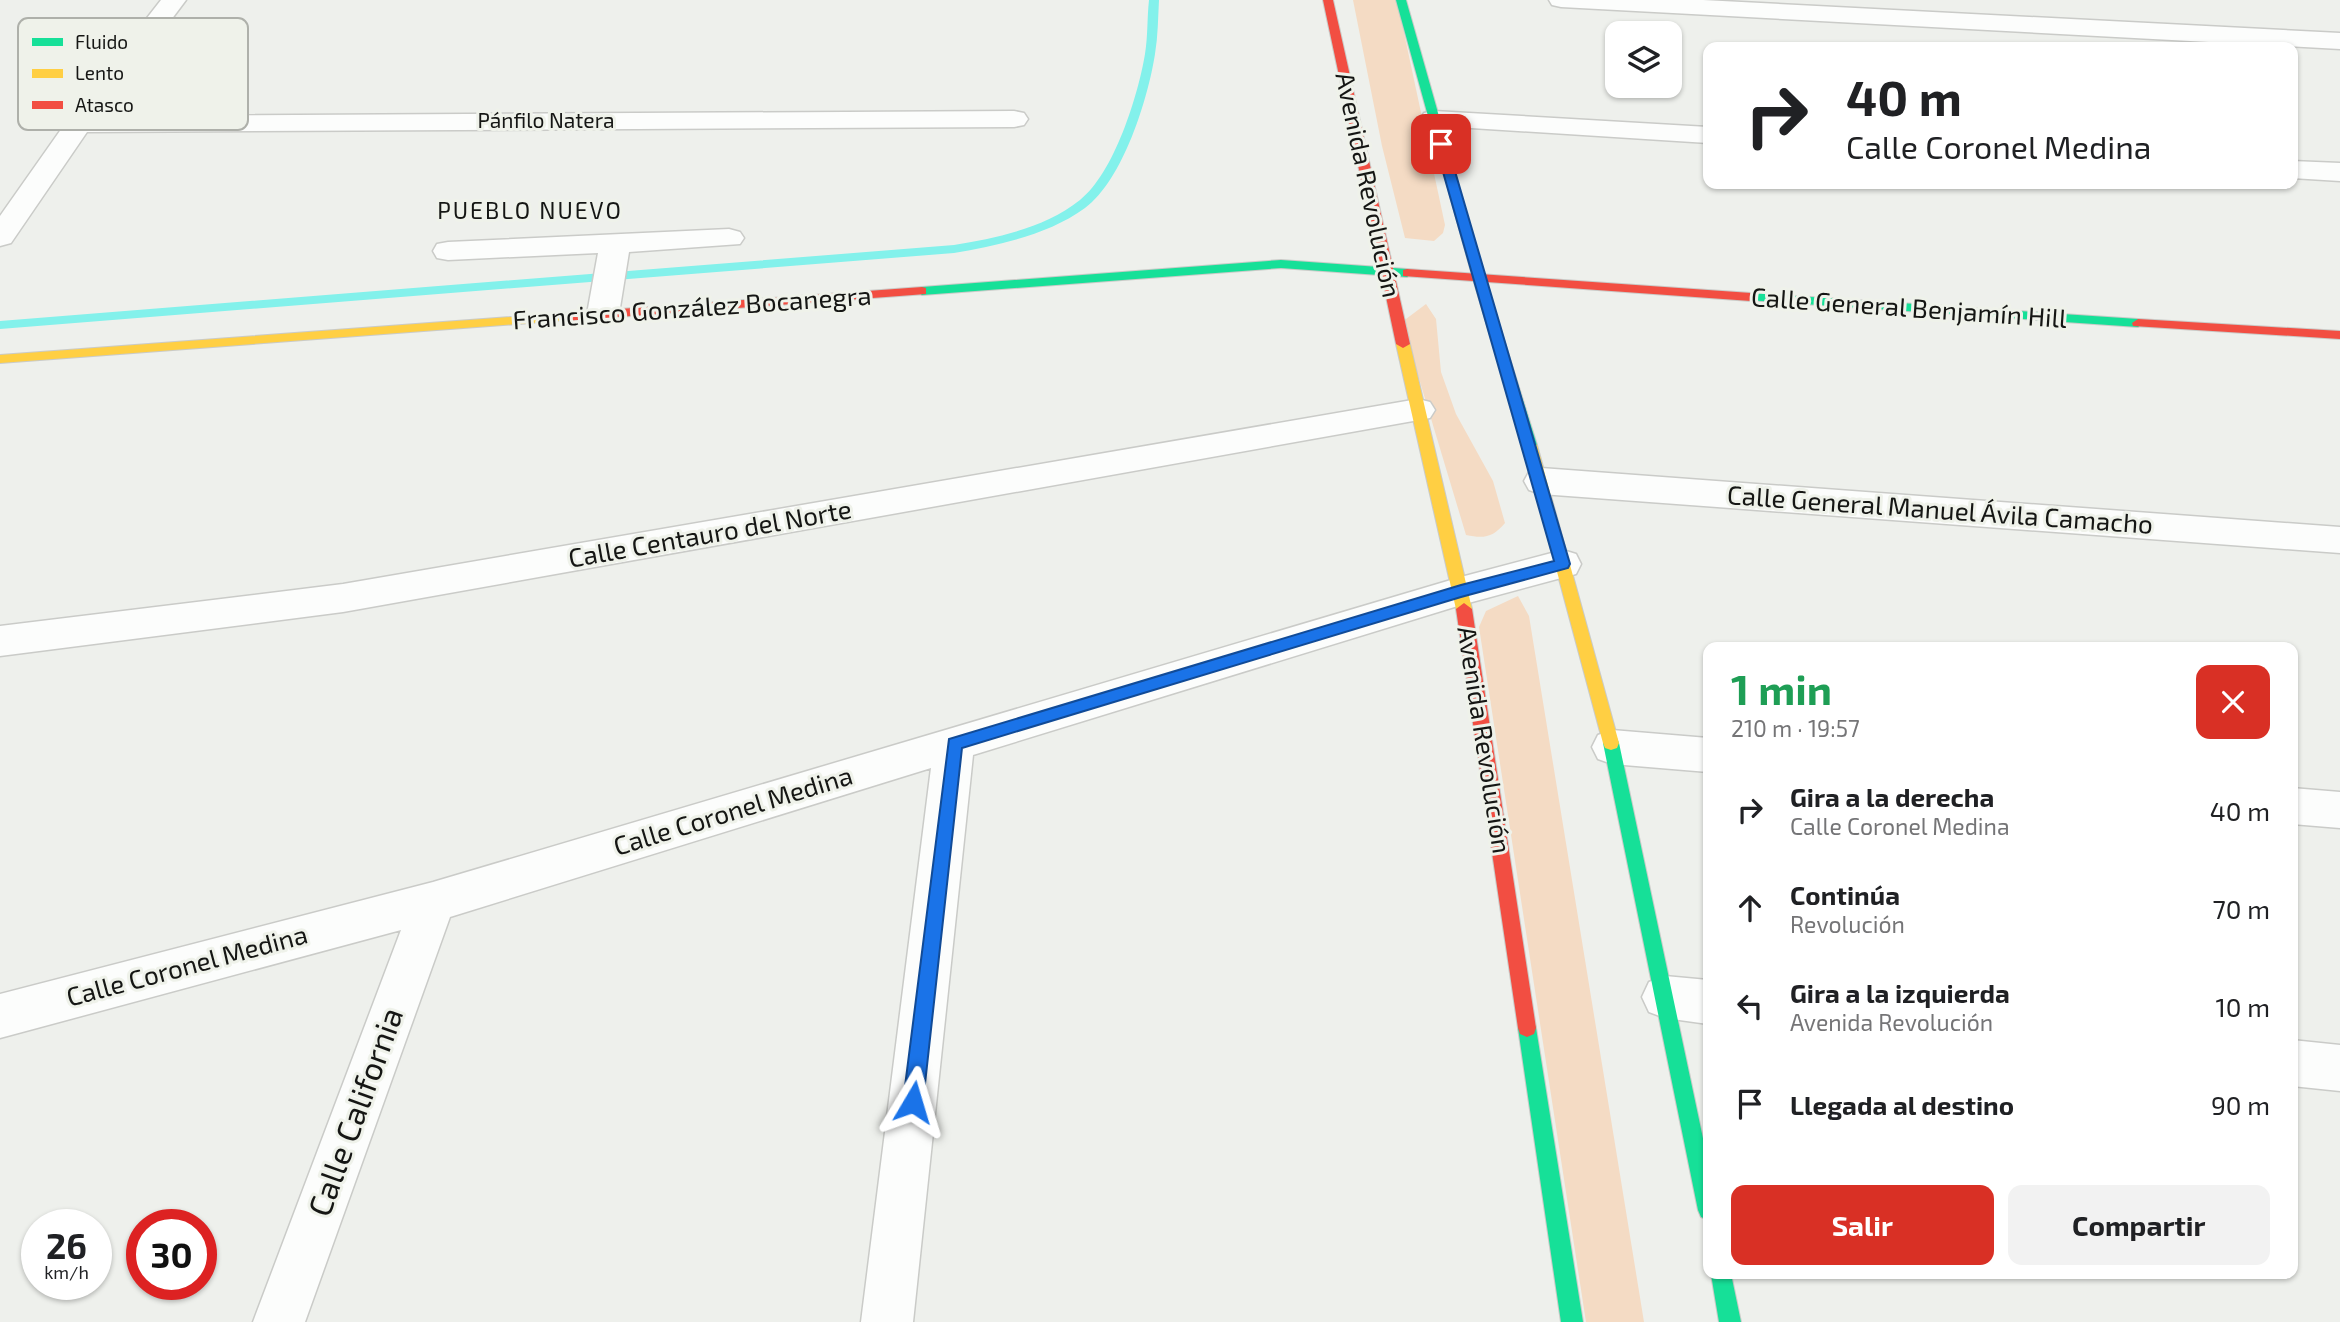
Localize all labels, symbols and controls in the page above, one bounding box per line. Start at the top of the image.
legend [18,18,248,130]
map controls [1605,21,1682,98]
button: layers [1605,21,1682,98]
text: Fluido [75,30,128,53]
text: Lento [75,61,124,84]
text: 40 m [1846,67,1962,126]
street label: Avenida Revolución [1330,69,1408,300]
icon: right [1731,70,1822,161]
text: Atasco [75,93,134,116]
street label: Pánfilo Natera [477,107,615,132]
pin [1411,114,1471,174]
icon: arrive [1422,125,1460,163]
text: Calle Coronel Medina [1846,127,2151,165]
district label: PUEBLO NUEVO [437,196,623,224]
street label: Francisco González Bocanegra [512,279,872,335]
street label: Calle General Benjamín Hill [1750,280,2068,333]
street label: Calle General Manuel Ávila Camacho [1726,478,2154,539]
street label: Calle Centauro del Norte [566,492,854,573]
street label: Avenida Revolución [1452,624,1519,856]
text: 1 min [1731,663,1832,713]
button: close [2196,665,2270,739]
text: 210 m · 19:57 [1731,714,1860,742]
street label: Calle Coronel Medina [609,758,856,861]
text: Gira a la derecha [1790,781,1994,812]
icon: right [1731,791,1769,829]
text: 40 m [2210,795,2270,826]
text: Calle Coronel Medina [1790,812,2010,840]
text: Continúa [1790,879,1900,910]
icon: ahead [1731,889,1769,927]
text: 70 m [2212,893,2270,924]
text: Revolución [1790,910,1905,938]
street label: Calle Coronel Medina [63,917,310,1012]
text: Gira a la izquierda [1790,977,2010,1008]
icon: left [1731,987,1769,1025]
text: 10 m [2215,991,2270,1022]
street label: Calle California [299,1002,409,1221]
text: Avenida Revolución [1790,1008,1993,1036]
position arrow [876,1065,950,1139]
icon: arrive [1731,1085,1769,1123]
text: Llegada al destino [1790,1089,2014,1120]
text: 90 m [2211,1089,2270,1120]
button: Salir [1731,1185,1994,1265]
button: Compartir [2008,1185,2270,1265]
speed limit sign: 30 [126,1209,217,1300]
text: 26 [46,1224,87,1266]
text: km/h [44,1261,89,1283]

